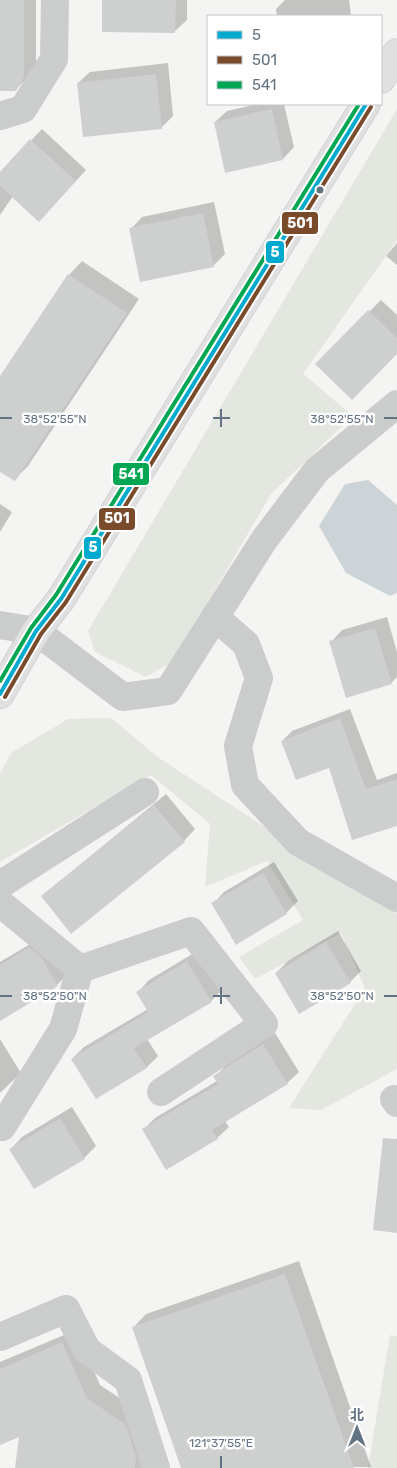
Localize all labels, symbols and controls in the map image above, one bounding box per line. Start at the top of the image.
legend [207,15,382,105]
text: 5 [252,26,261,44]
text: 501 [252,51,277,69]
text: 541 [252,76,276,94]
unlabelled marker [315,185,325,195]
line badge: 501 [281,211,319,235]
text: 501 [287,215,313,232]
line badge: 5 [265,240,285,264]
text: 5 [270,244,280,261]
text: 38°52'55"N [23,412,87,426]
text: 38°52'55"N [310,412,374,426]
line badge: 541 [112,462,150,486]
text: 541 [118,466,144,483]
line badge: 501 [98,507,136,531]
text: 501 [104,510,130,527]
line badge: 5 [83,536,102,560]
text: 5 [88,539,98,556]
text: 38°52'50"N [23,989,87,1003]
text: 38°52'50"N [310,989,374,1003]
north arrow [332,1403,382,1453]
text: 北 [350,1407,364,1424]
text: 121°37'55"E [189,1436,253,1450]

